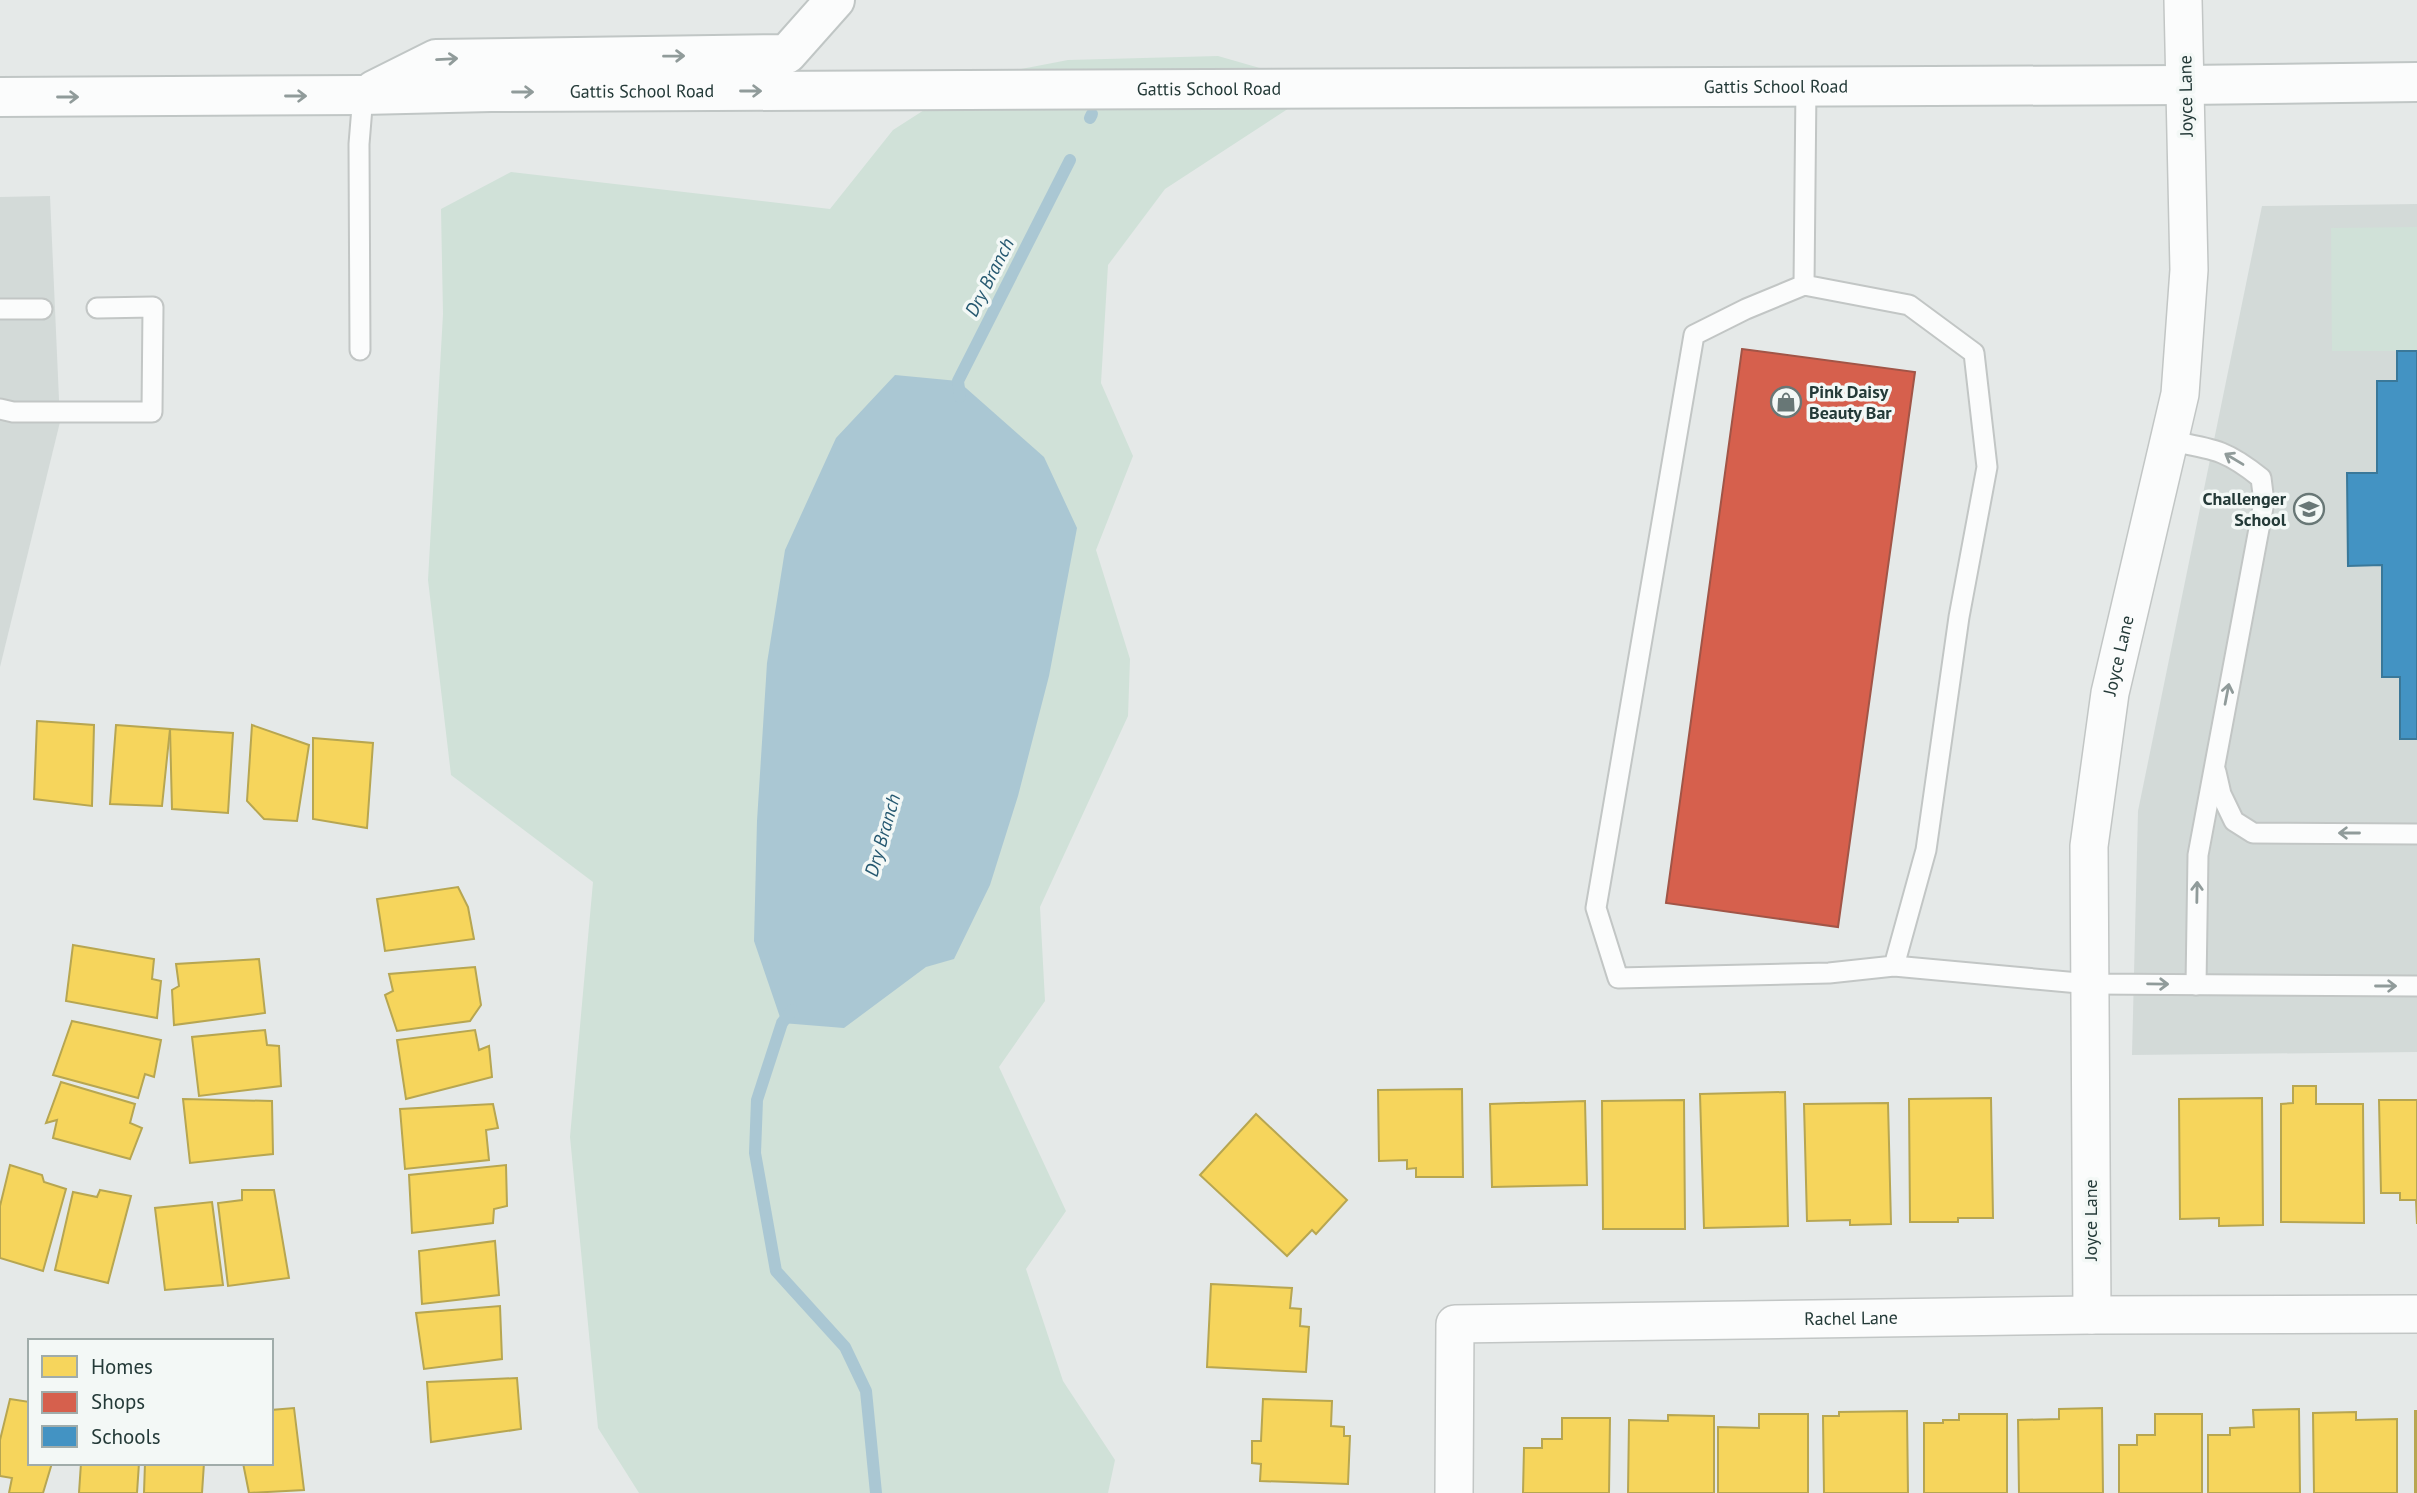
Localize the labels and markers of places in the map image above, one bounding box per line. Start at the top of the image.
place label: Pink Daisy Beauty Bar [1809,380,1892,424]
shop icon: Pink Daisy Beauty Bar [1769,385,1803,419]
place label: Challenger School [2203,487,2287,531]
school or university icon: Challenger School [2292,492,2326,526]

